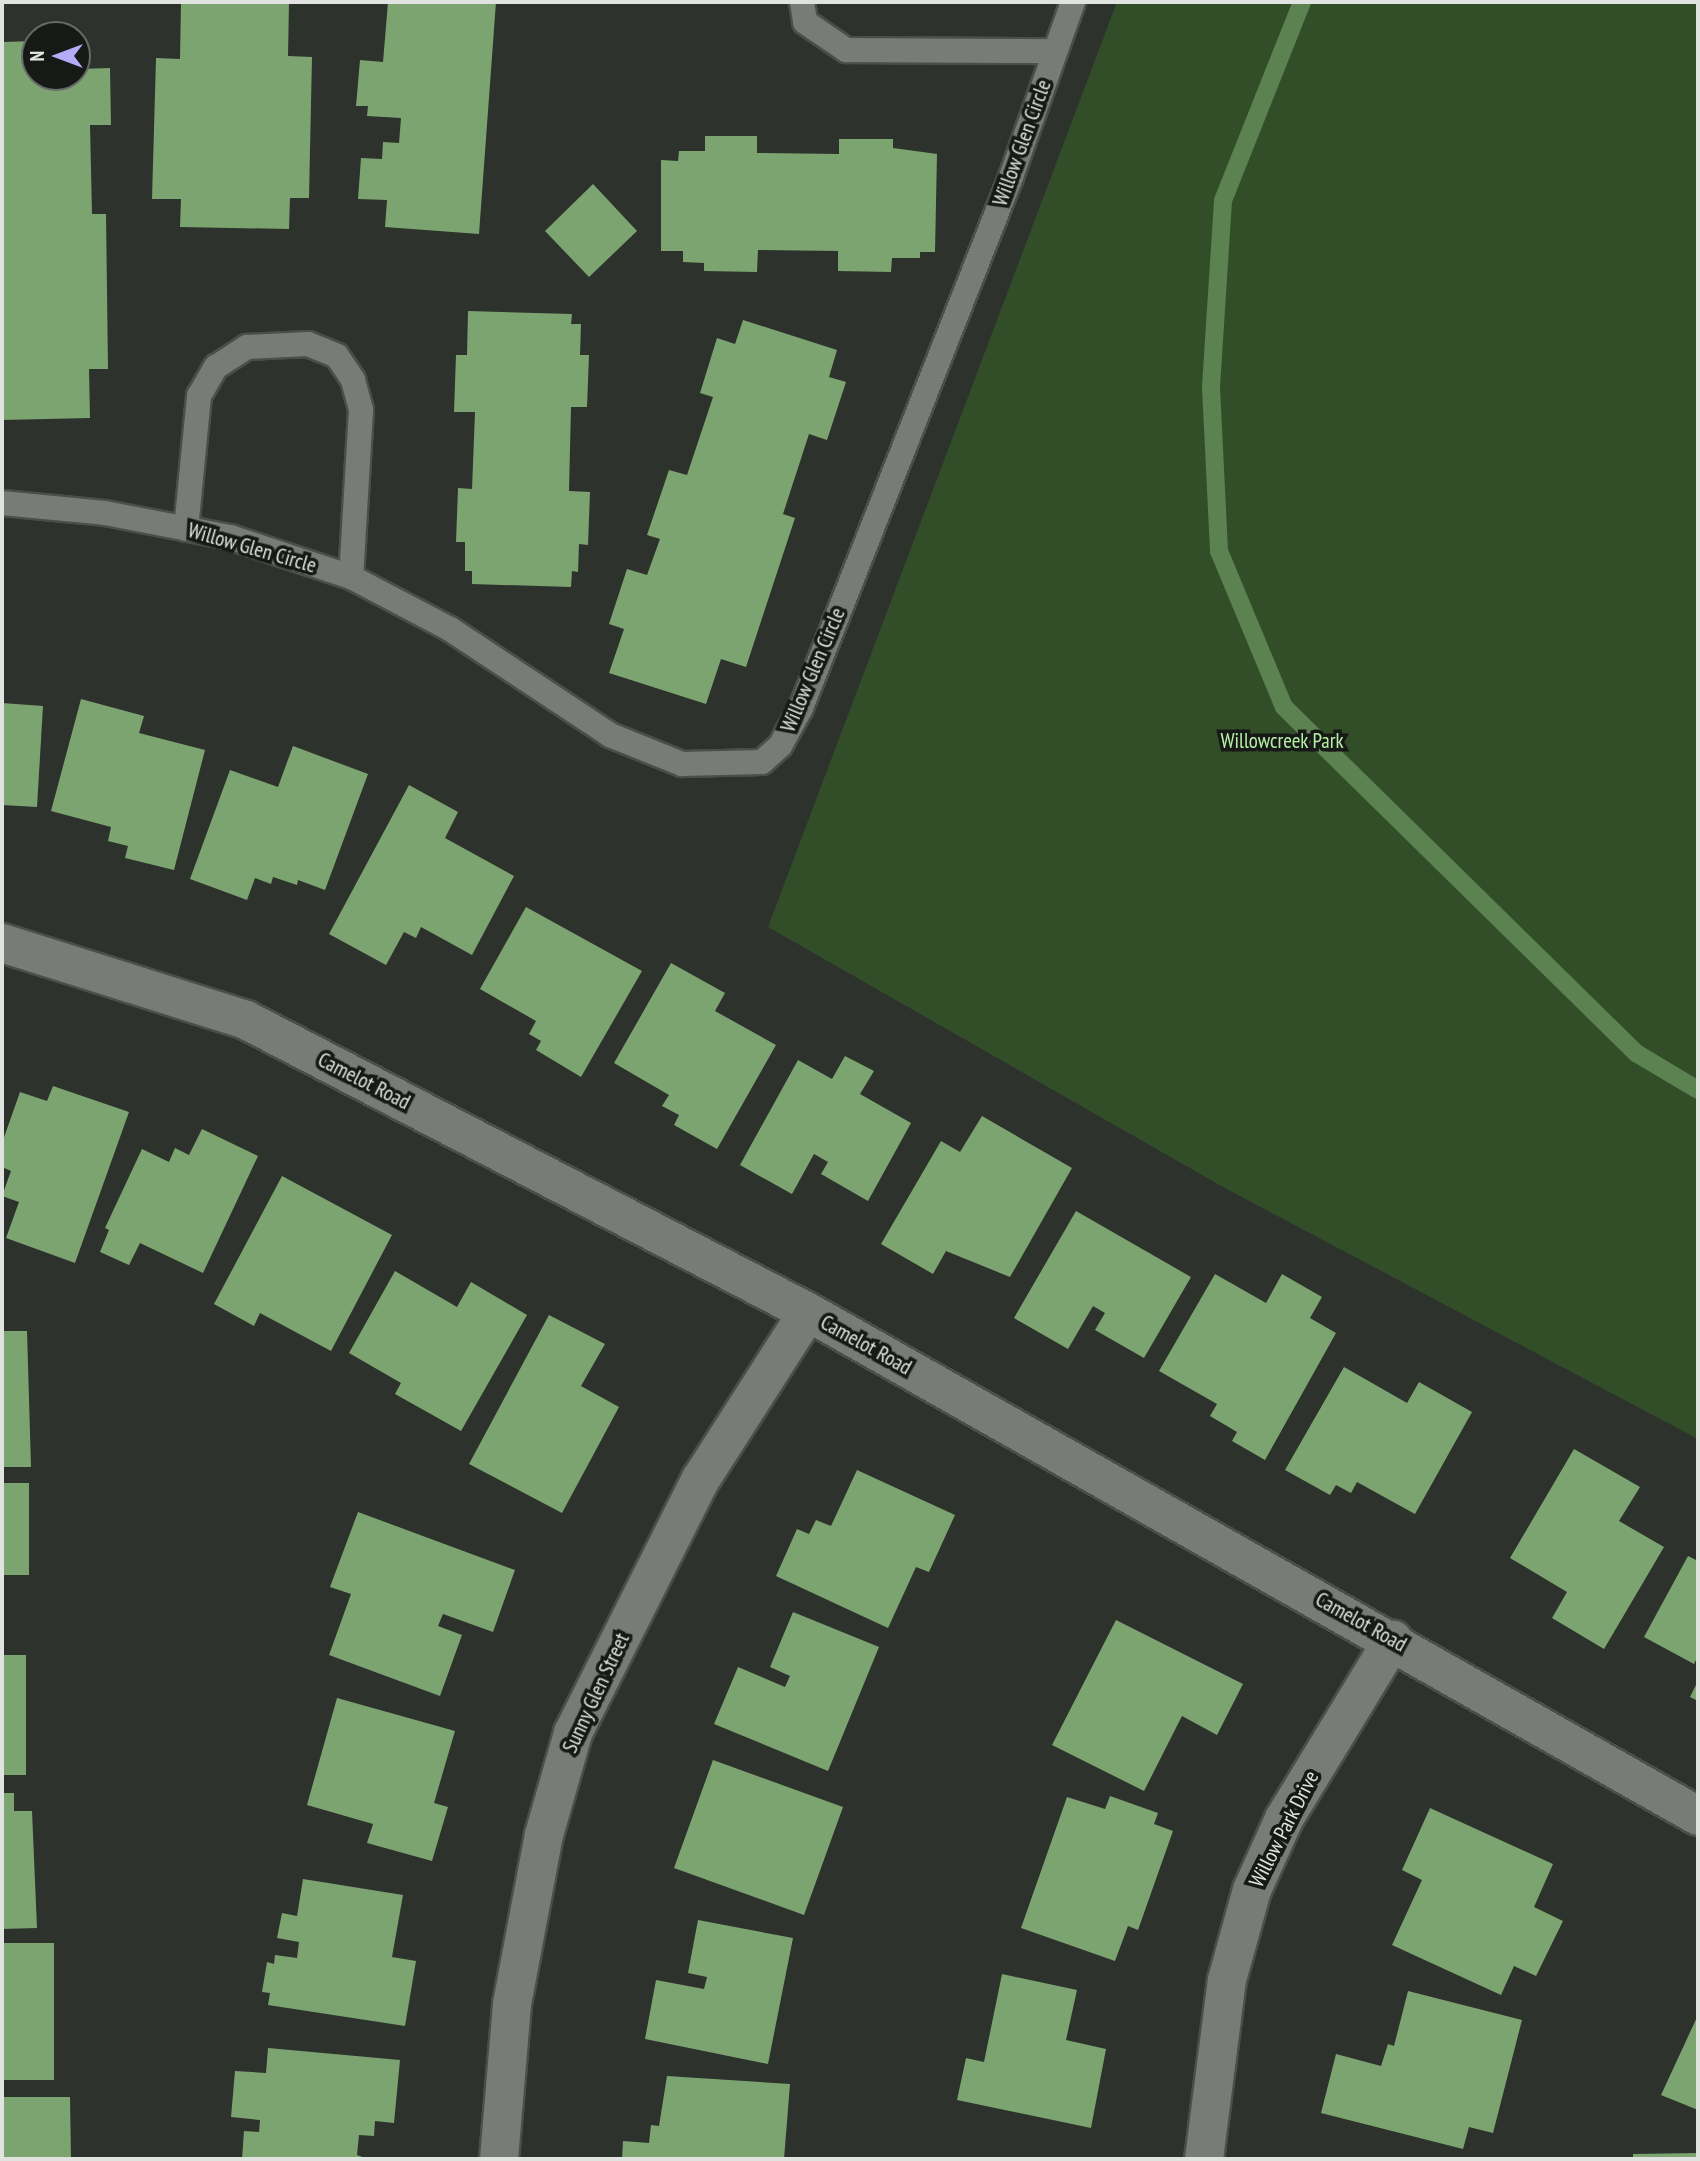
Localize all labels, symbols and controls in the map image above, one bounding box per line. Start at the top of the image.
north arrow [21,21,91,91]
text: N [25,51,49,61]
street label: Willow Glen Circle [987,76,1057,210]
street label: Willow Glen Circle [185,518,319,578]
street label: Willow Glen Circle [775,604,851,736]
park label: Willowcreek Park [1220,728,1344,754]
street label: Camelot Road [314,1047,414,1115]
street label: Camelot Road [816,1310,916,1380]
street label: Camelot Road [1311,1587,1411,1657]
street label: Sunny Glen Street [557,1629,635,1757]
street label: Willow Park Drive [1244,1766,1324,1892]

